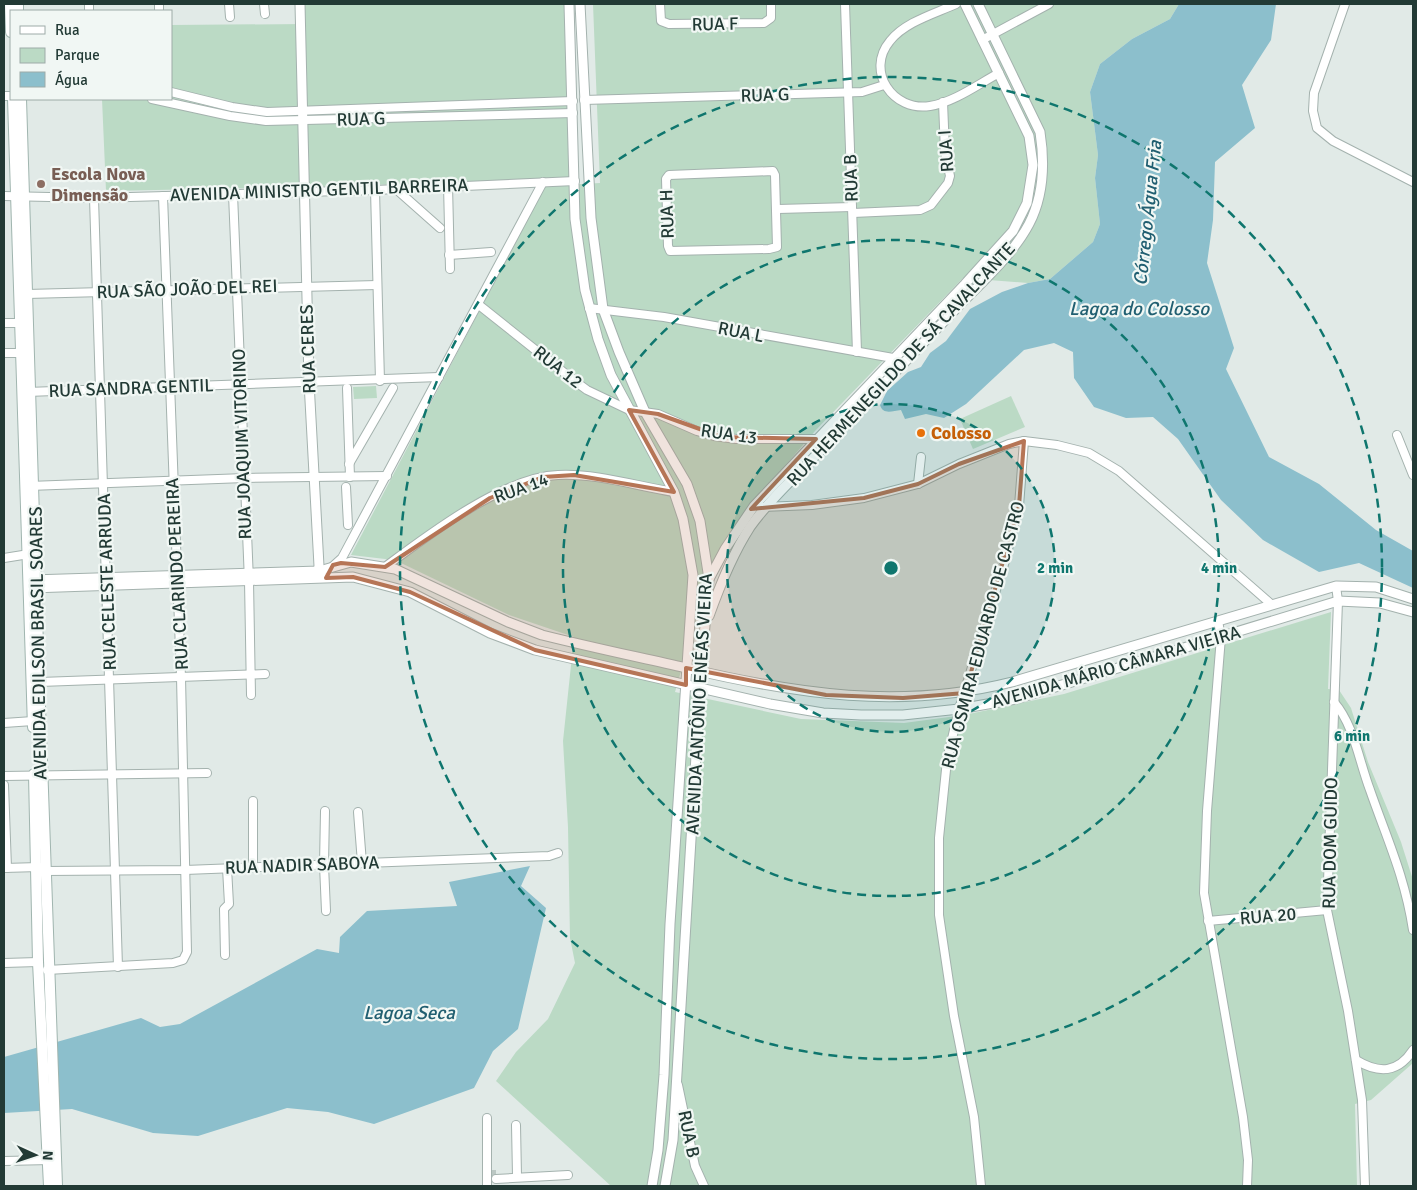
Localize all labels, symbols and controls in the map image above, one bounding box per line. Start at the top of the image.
legend [10,10,172,100]
street label: RUA F [691,13,739,35]
text: Rua [55,21,80,39]
text: Parque [55,46,100,64]
text: Água [55,70,88,89]
street label: RUA G [740,83,790,107]
street label: RUA G [336,107,386,131]
street label: RUA I [934,129,958,173]
water label: Córrego Água Fria [1128,138,1168,287]
street label: RUA B [839,153,863,202]
place label: Escola Nova Dimensão [51,163,146,206]
street label: AVENIDA MINISTRO GENTIL BARREIRA [169,174,469,206]
marker: Escola Nova Dimensão [35,178,47,190]
street label: RUA H [655,189,679,239]
street label: RUA HERMENEGILDO DE SÁ CAVALCANTE [782,238,1020,490]
street label: RUA SÃO JOÃO DEL REI [96,275,278,303]
water label: Lagoa do Colosso [1069,297,1210,321]
street label: RUA CERES [295,304,321,394]
street label: RUA L [716,317,766,347]
street label: RUA 12 [529,341,587,393]
street label: RUA JOAQUIM VITORINO [228,348,256,540]
street label: RUA SANDRA GENTIL [48,374,214,402]
street label: RUA 13 [699,419,759,449]
place label: Colosso [931,422,991,444]
marker: Colosso [915,427,927,439]
street label: RUA 14 [491,468,552,508]
street label: RUA CLARINDO PEREIRA [161,477,193,671]
street label: RUA CELESTE ARRUDA [93,493,121,671]
street label: RUA OSMIRA EDUARDO DE CASTRO [937,499,1029,771]
street label: AVENIDA EDILSON BRASIL SOARES [25,506,51,780]
centre of rings [882,559,900,577]
text: 2 min [1037,559,1073,577]
text: 4 min [1201,559,1237,577]
street label: AVENIDA ANTÔNIO ENÉAS VIEIRA [681,573,717,835]
street label: AVENIDA MÁRIO CÂMARA VIEIRA [989,621,1243,713]
text: 6 min [1334,727,1370,745]
street label: RUA DOM GUIDO [1318,777,1342,909]
street label: RUA NADIR SABOYA [224,851,380,879]
street label: RUA 20 [1239,903,1297,929]
water label: Lagoa Seca [363,1001,456,1025]
street label: RUA B [673,1108,705,1160]
north arrow [10,1130,60,1180]
text: N [39,1150,56,1161]

